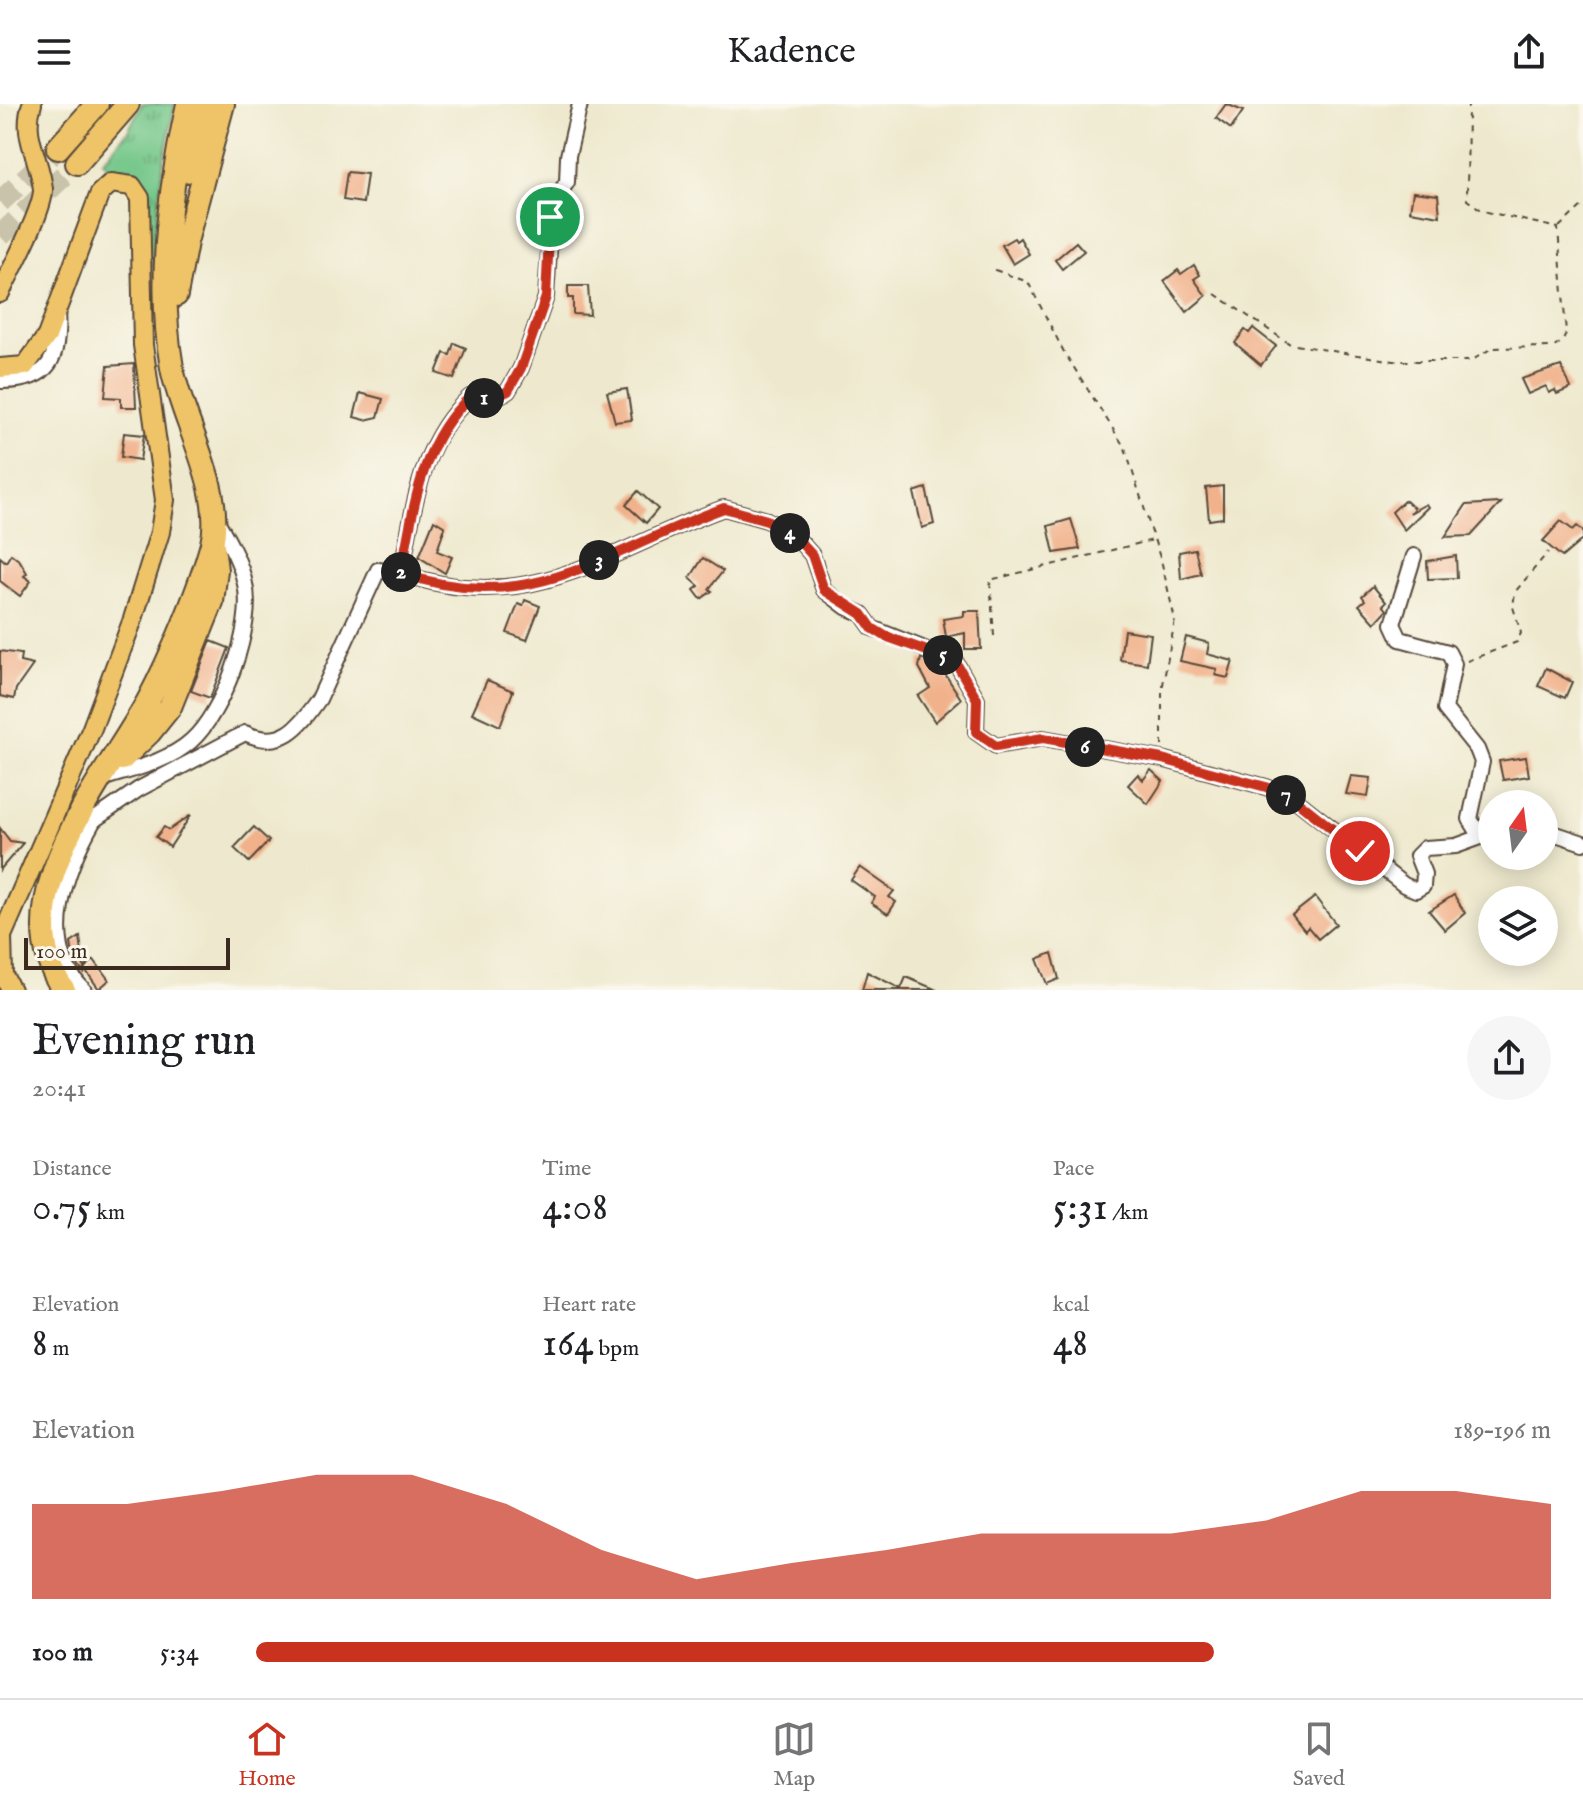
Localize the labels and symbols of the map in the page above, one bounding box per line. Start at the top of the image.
pin [516,183,584,251]
pin: 1 [464,378,504,418]
pin: 4 [770,513,810,553]
pin: 3 [579,540,619,580]
pin: 2 [381,552,421,592]
pin: 5 [923,635,963,675]
pin: 6 [1065,727,1105,767]
pin: 7 [1266,775,1306,815]
north arrow [1478,790,1558,870]
pin [1326,817,1394,885]
scale bar [24,934,230,970]

